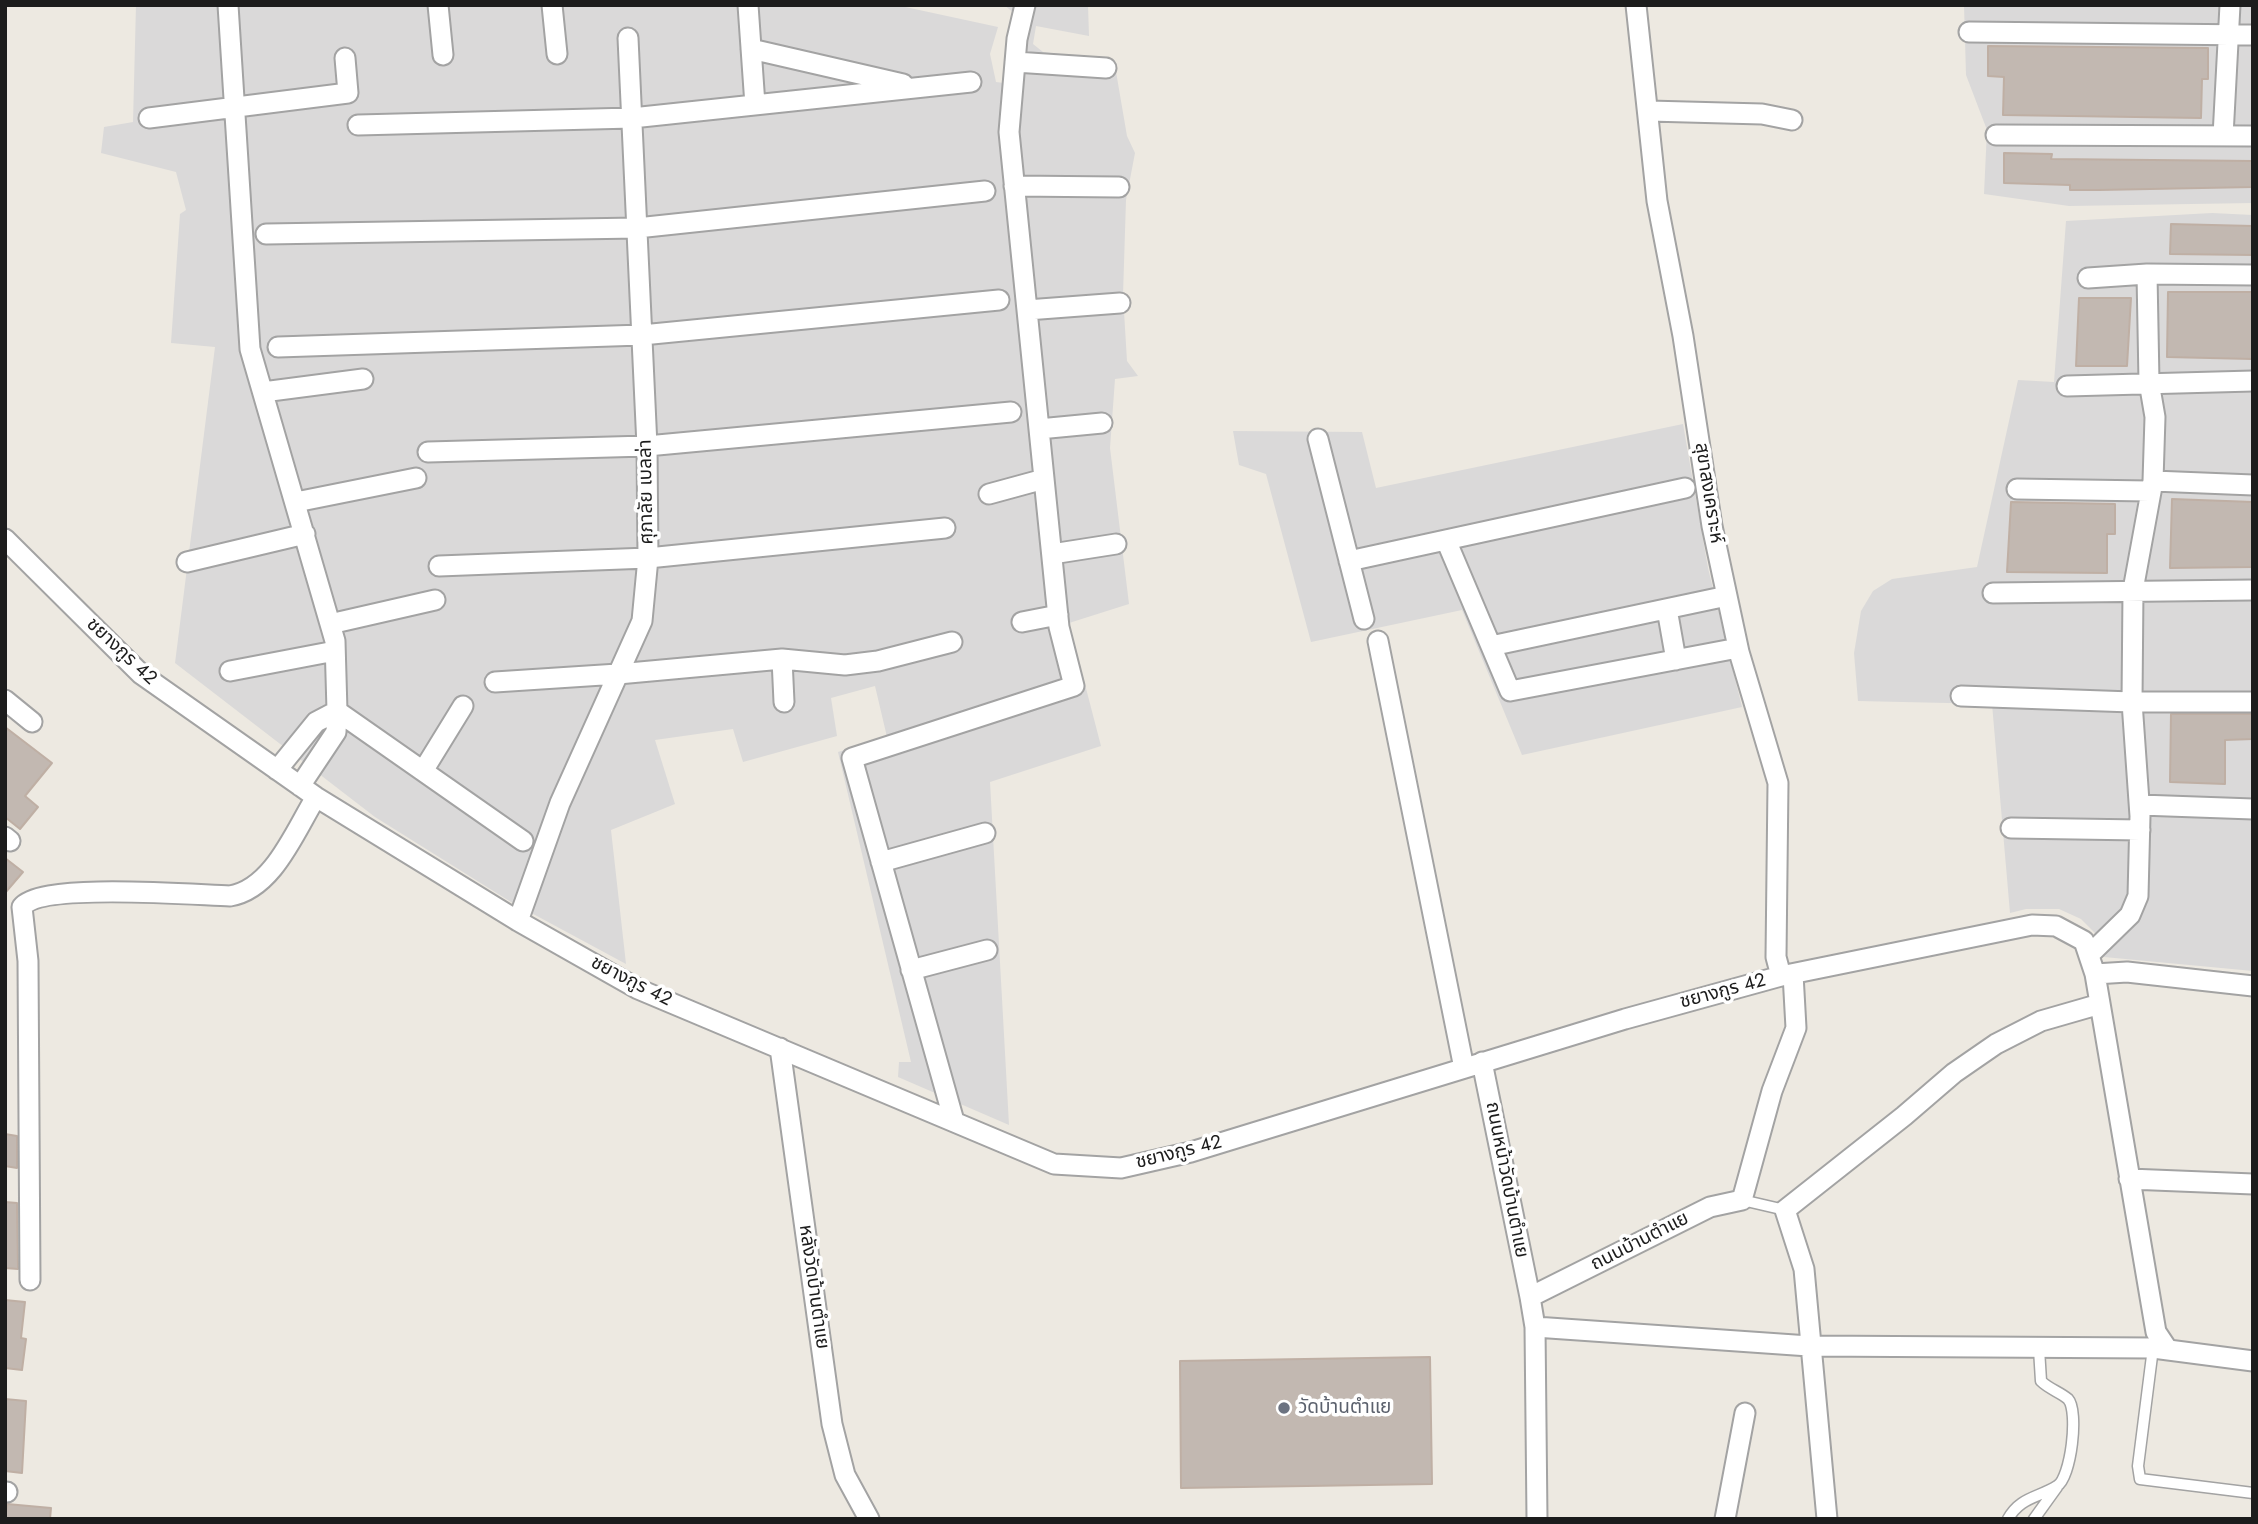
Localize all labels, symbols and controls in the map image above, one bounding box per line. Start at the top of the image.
street label: ศุภาลัย เบลล่า [635,439,659,545]
street label: สุขาสงเคราะห์ [1689,441,1727,545]
street label: ชยางกูร 42 [81,614,161,690]
street label: ชยางกูร 42 [587,952,675,1012]
street label: ชยางกูร 42 [1678,970,1768,1014]
street label: ถนนหน้าวัดบ้านตำแย [1480,1100,1532,1260]
street label: ชยางกูร 42 [1134,1131,1224,1175]
street label: ถนนบ้านตำแย [1587,1208,1693,1276]
street label: หลังวัดบ้านตำแย [793,1223,833,1351]
place label: วัดบ้านตำแย [1298,1397,1391,1419]
marker: วัดบ้านตำแย [1276,1400,1292,1416]

